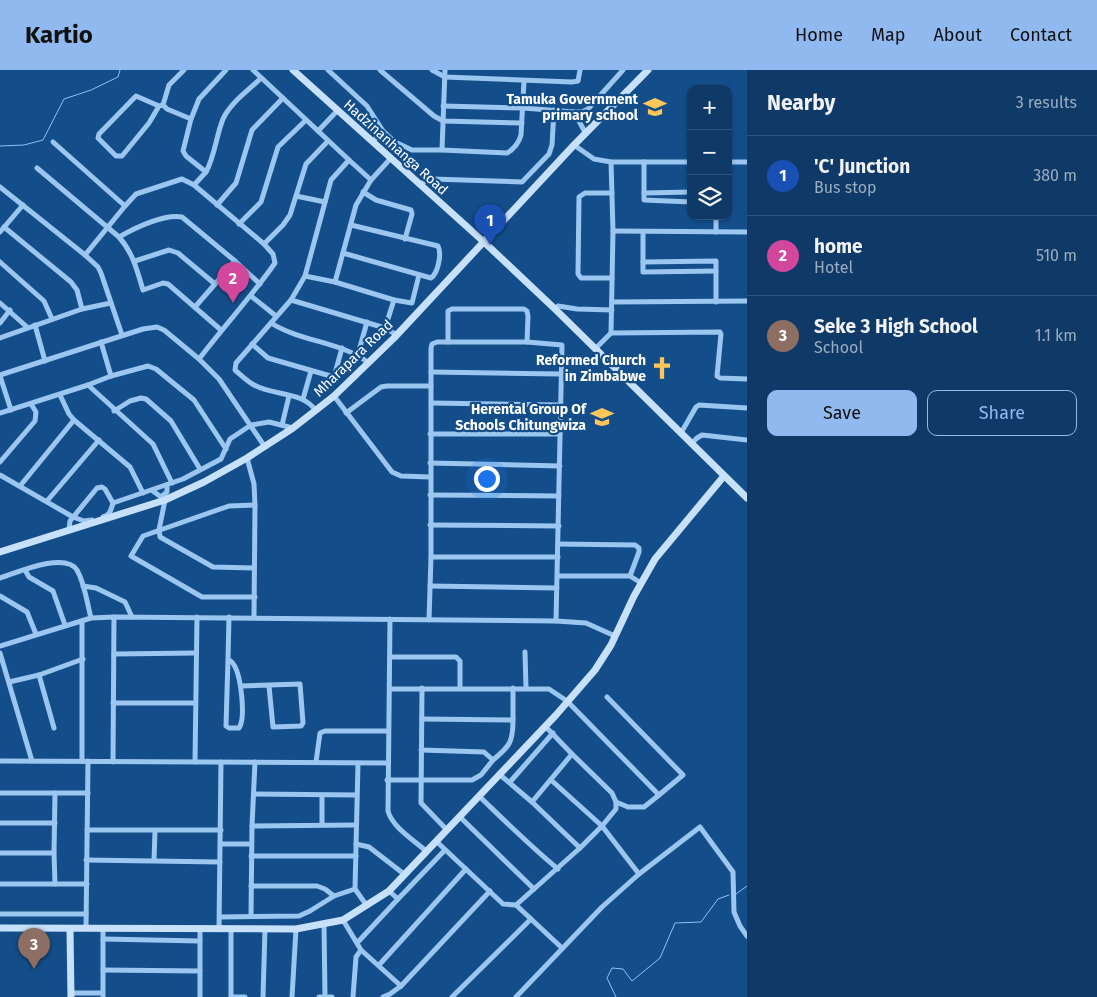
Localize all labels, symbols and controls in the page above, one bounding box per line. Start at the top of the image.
text: Kartio [25,21,93,49]
text: Home [795,24,843,46]
text: Map [871,24,905,46]
text: About [933,24,982,46]
text: Contact [1010,24,1072,46]
map controls [687,85,732,220]
button: + [687,85,732,130]
text: Nearby [767,90,835,116]
place label: Tamuka Government primary school [506,91,639,124]
text: 3 results [1016,93,1077,112]
school or university icon: Tamuka Government primary school [642,94,668,120]
street label: Hadzinanhanga Road [340,96,451,199]
button: − [687,130,732,175]
text: 'C' Junction [814,155,910,178]
text: 1 [779,166,787,185]
text: 380 m [1033,166,1077,185]
button: layers [687,175,732,220]
text: Bus stop [814,178,877,197]
pin: 1 [474,204,506,245]
text: home [814,235,863,258]
text: 2 [779,246,787,265]
text: 510 m [1036,246,1077,265]
text: Hotel [814,258,853,277]
pin: 2 [217,262,249,303]
text: Seke 3 High School [814,315,978,338]
street label: Mharapara Road [310,316,397,400]
text: 3 [779,326,787,345]
text: 1.1 km [1035,326,1077,345]
text: School [814,338,863,357]
place label: Reformed Church in Zimbabwe [536,352,646,385]
church icon: Reformed Church in Zimbabwe [649,355,675,381]
button: Save [767,390,917,436]
button: Share [927,390,1077,436]
place label: Herental Group Of Schools Chitungwiza [455,401,588,434]
school or university icon: Herental Group Of Schools Chitungwiza [589,404,615,430]
your location [474,466,500,492]
pin: 3 [18,928,50,969]

